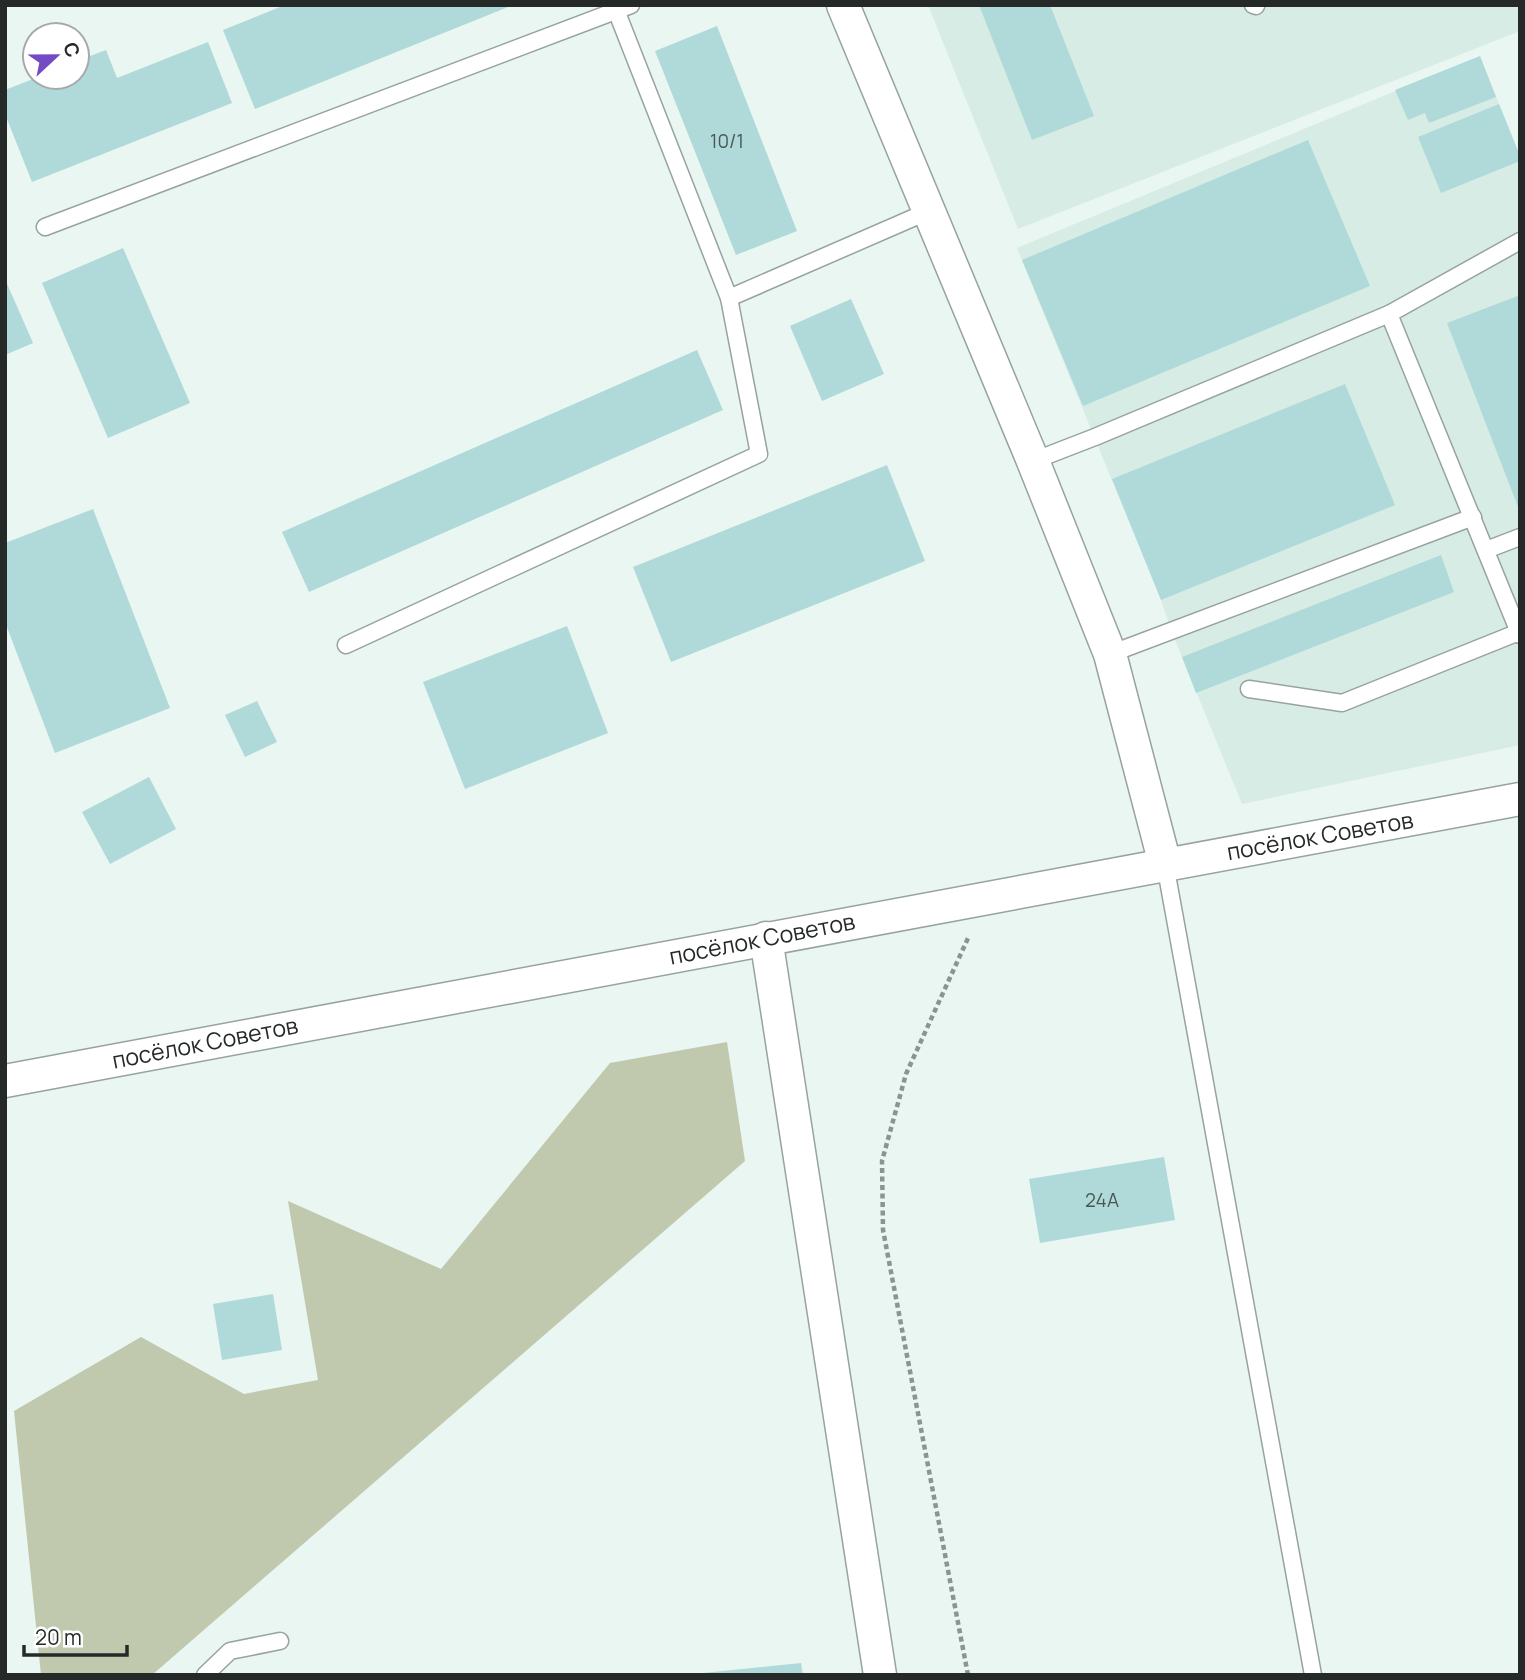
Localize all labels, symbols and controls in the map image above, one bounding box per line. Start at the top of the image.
north arrow [21,21,91,91]
text: С [57,38,86,61]
house number: 10/1 [710,128,744,154]
street label: посёлок Советов [1224,803,1416,867]
street label: посёлок Советов [666,904,857,972]
street label: посёлок Советов [109,1008,300,1076]
house number: 24А [1085,1187,1119,1213]
scale bar [24,1614,128,1658]
text: 20 m [35,1623,82,1651]

